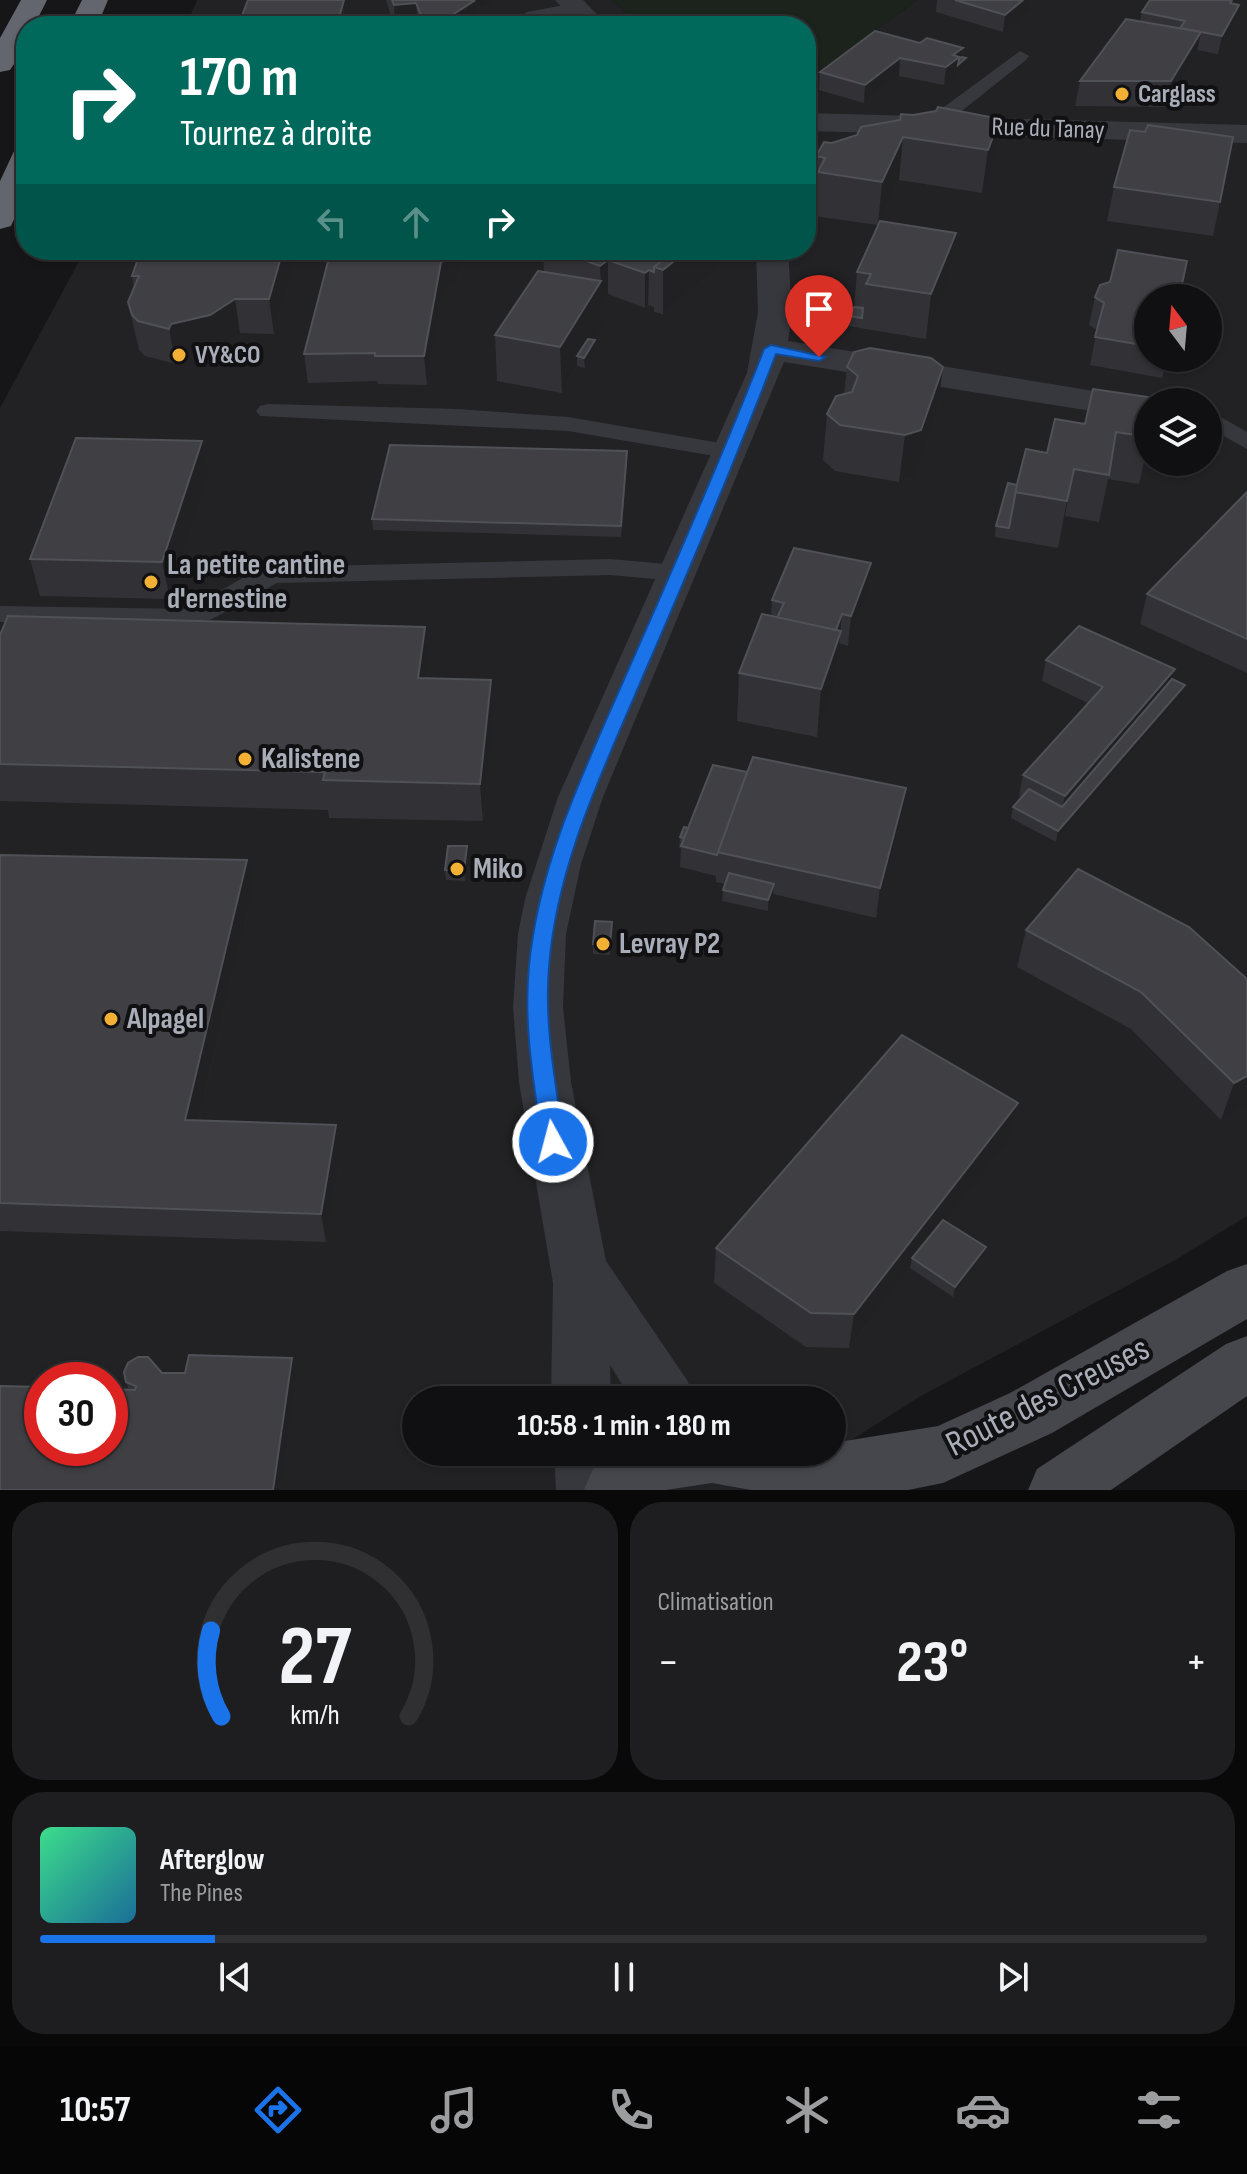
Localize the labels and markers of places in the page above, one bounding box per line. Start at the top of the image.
place label: Carglass [1138,79,1216,110]
marker: Carglass [1113,85,1131,103]
pin [785,275,853,357]
place label: VY&CO [195,340,260,371]
marker: VY&CO [170,346,188,364]
place label: La petite cantine d'ernestine [167,547,345,617]
marker: La petite cantine d'ernestine [142,573,160,591]
place label: Kalistene [261,741,361,777]
marker: Kalistene [236,750,254,768]
place label: Miko [473,851,523,887]
marker: Miko [448,860,466,878]
place label: Levray P2 [619,926,720,962]
marker: Levray P2 [594,935,612,953]
place label: Alpagel [126,1001,204,1037]
marker: Alpagel [102,1010,120,1028]

